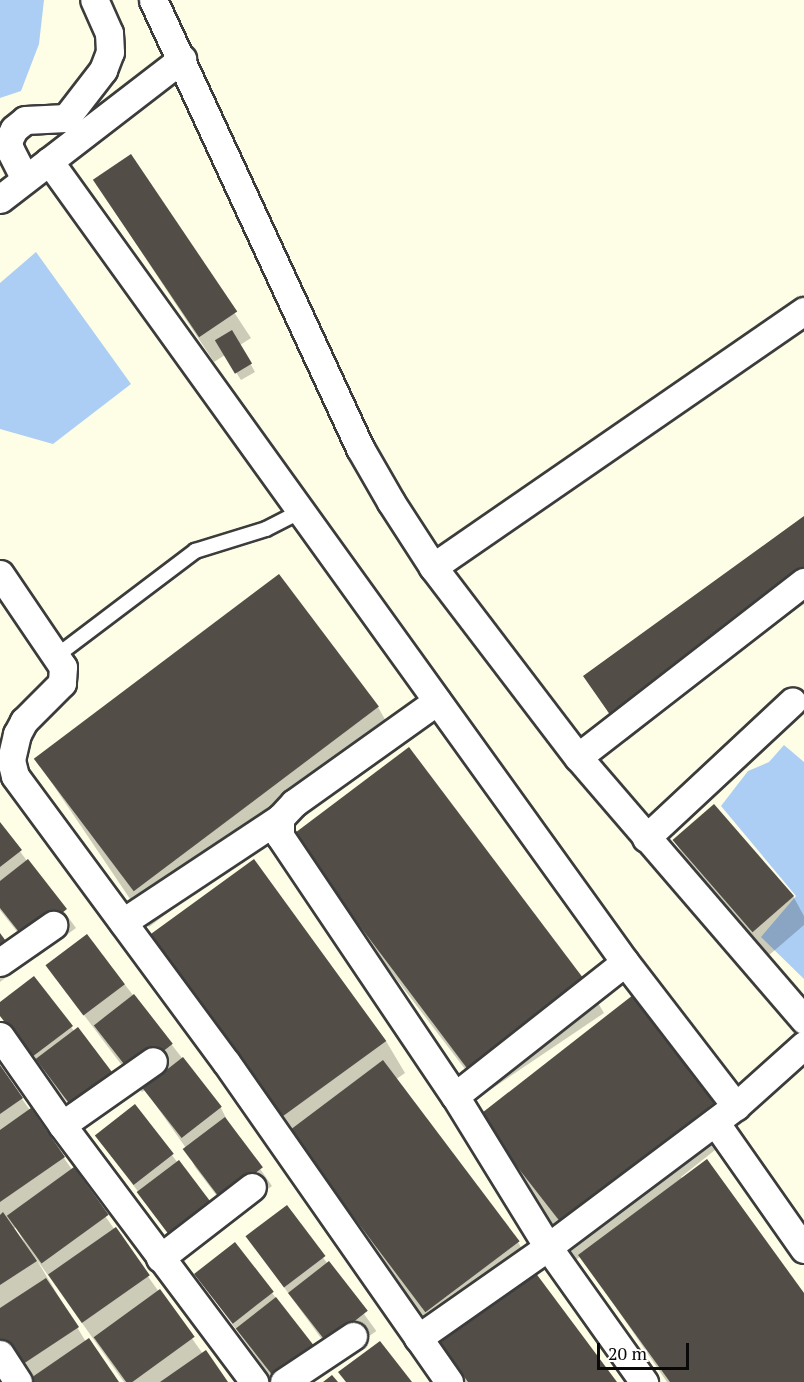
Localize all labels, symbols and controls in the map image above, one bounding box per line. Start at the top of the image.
scale bar [600,1331,692,1369]
text: 20 m [608,1341,647,1365]

